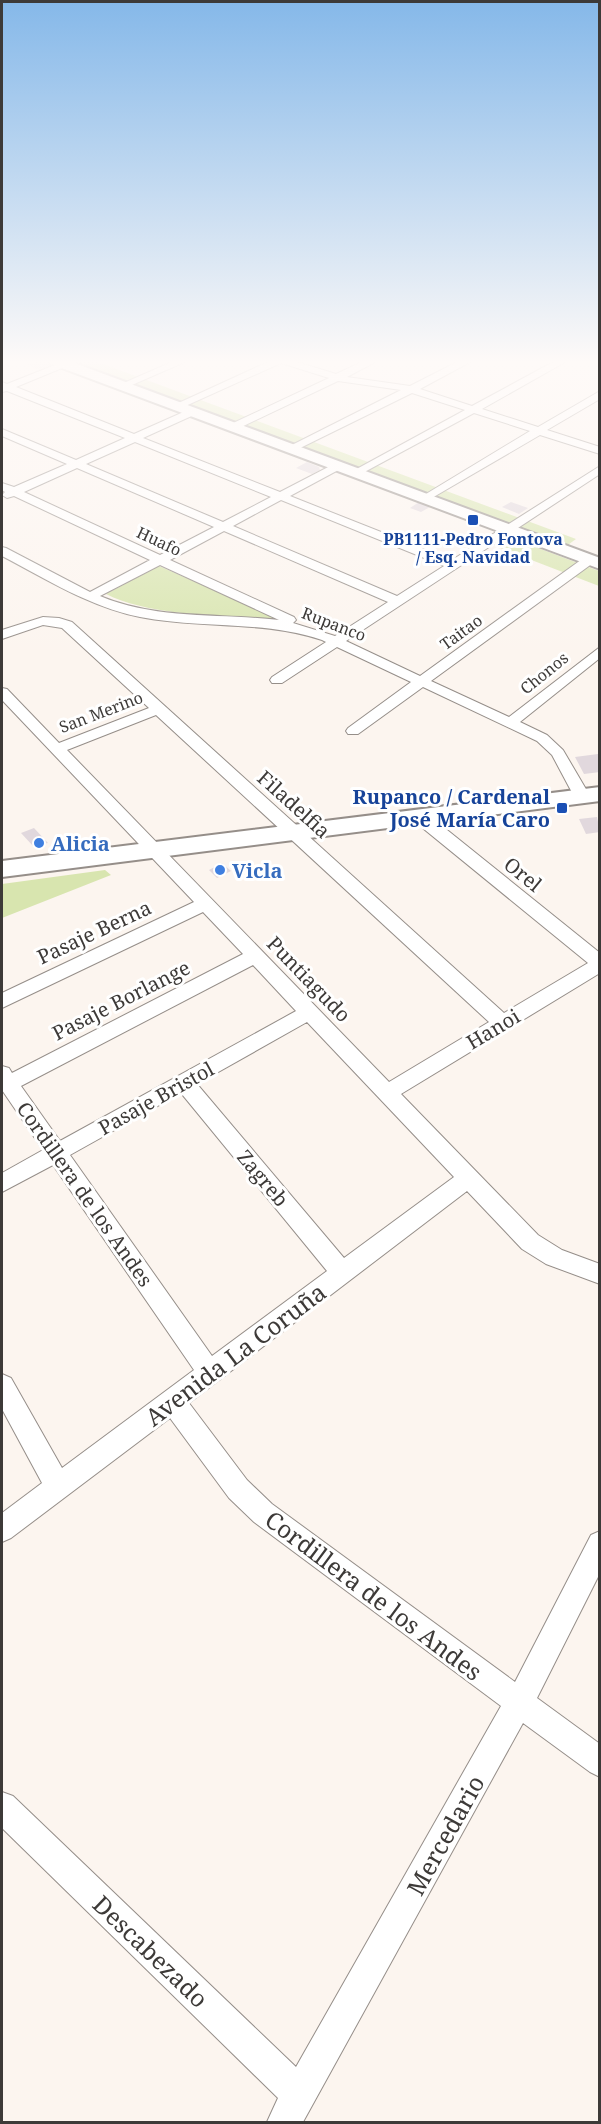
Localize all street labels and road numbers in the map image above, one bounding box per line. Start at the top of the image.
street label: Huafo [133,521,185,561]
street label: Rupanco [299,602,369,646]
street label: Taitao [435,609,487,655]
street label: Chonos [515,647,573,699]
street label: San Merino [56,686,146,738]
street label: Filadelfia [252,764,336,844]
street label: Orel [499,851,547,897]
street label: Pasaje Berna [33,894,155,970]
street label: Puntiagudo [261,930,357,1028]
street label: Pasaje Borlange [47,954,195,1046]
street label: Hanoi [461,1002,525,1055]
street label: Pasaje Bristol [93,1055,219,1141]
street label: Cordillera de los Andes [11,1096,159,1292]
street label: Zagreb [231,1144,295,1212]
street label: Avenida La Coruña [138,1275,332,1433]
street label: Cordillera de los Andes [259,1503,489,1687]
street label: Mercedario [398,1769,492,1901]
street label: Descabezado [86,1888,216,2014]

